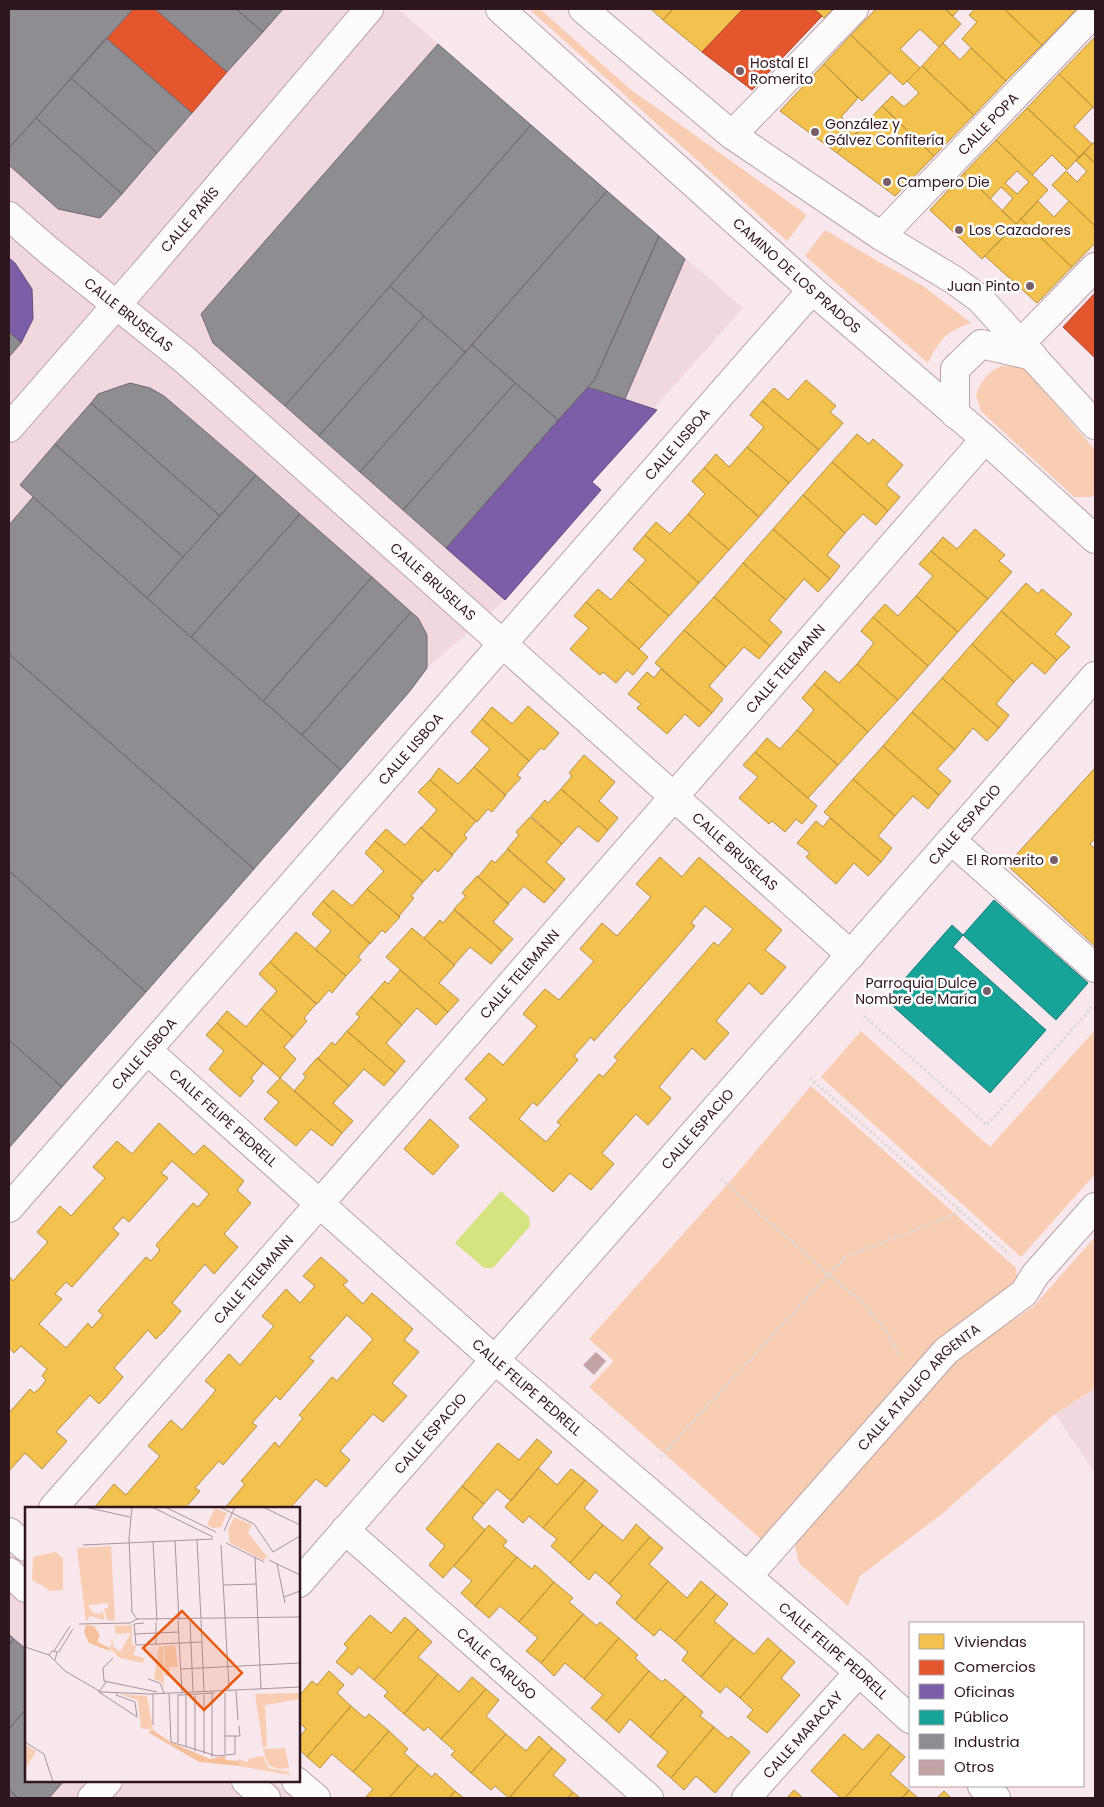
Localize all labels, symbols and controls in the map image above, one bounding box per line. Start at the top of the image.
place label: Hostal El Romerito [750,53,813,89]
marker: Hostal El Romerito [734,65,746,77]
street label: CALLE POPA [953,88,1023,160]
place label: González y Gálvez Confitería [825,114,944,150]
marker: González y Gálvez Confitería [809,126,821,138]
place label: Campero Die [897,172,990,192]
marker: Campero Die [881,176,893,188]
street label: CALLE PARÍS [156,182,224,257]
street label: CAMINO DE LOS PRADOS [728,213,865,338]
place label: Los Cazadores [969,220,1071,240]
marker: Los Cazadores [953,224,965,236]
street label: CALLE BRUSELAS [80,273,177,357]
place label: Juan Pinto [947,276,1020,296]
marker: Juan Pinto [1024,280,1036,292]
street label: CALLE LISBOA [640,404,714,485]
street label: CALLE BRUSELAS [386,538,480,625]
street label: CALLE TELEMANN [741,620,830,718]
street label: CALLE LISBOA [373,708,448,789]
street label: CALLE ESPACIO [924,780,1006,869]
street label: CALLE BRUSELAS [688,808,782,895]
place label: El Romerito [966,850,1044,870]
marker: El Romerito [1048,854,1060,866]
street label: CALLE TELEMANN [475,925,564,1023]
place label: Parroquia Dulce Nombre de María [855,973,977,1009]
marker: Parroquia Dulce Nombre de María [981,985,993,997]
street label: CALLE LISBOA [107,1013,181,1094]
street label: CALLE FELIPE PEDRELL [165,1064,282,1172]
street label: CALLE ESPACIO [656,1084,738,1174]
street label: CALLE TELEMANN [209,1230,298,1328]
street label: CALLE ATAULFO ARGENTA [853,1319,984,1455]
street label: CALLE FELIPE PEDRELL [468,1334,586,1440]
street label: CALLE ESPACIO [389,1389,471,1478]
inset map [25,1507,300,1782]
street label: CALLE FELIPE PEDRELL [774,1597,892,1704]
legend [909,1622,1084,1787]
street label: CALLE CARUSO [452,1623,541,1704]
text: Viviendas [954,1631,1027,1652]
text: Comercios [954,1656,1036,1677]
text: Oficinas [954,1681,1015,1702]
street label: CALLE MARACAY [758,1687,847,1783]
text: Público [954,1706,1009,1727]
text: Industria [954,1731,1020,1752]
text: Otros [954,1756,994,1777]

